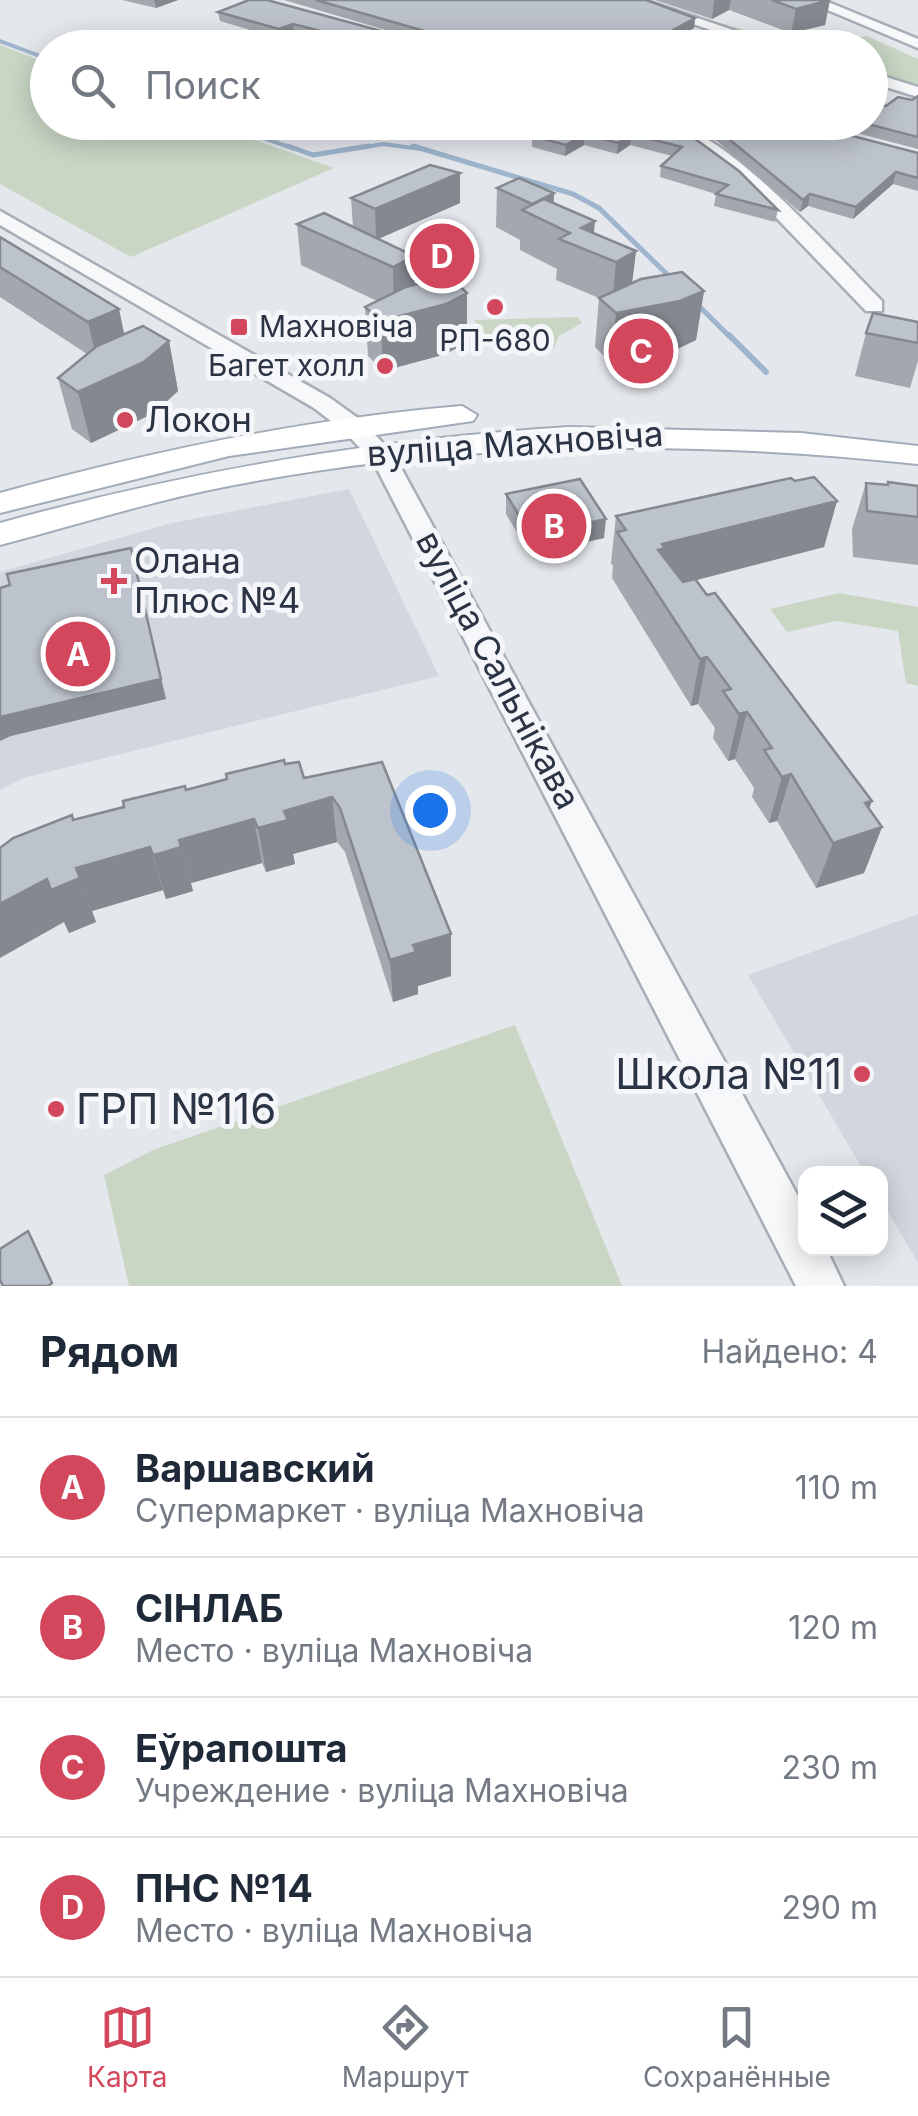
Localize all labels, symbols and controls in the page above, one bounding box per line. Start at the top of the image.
search box [30,30,888,140]
icon: search [65,58,120,113]
text: Поиск [145,62,261,108]
pin: D [410,218,474,294]
marker: РП-680 [484,296,506,318]
place label: Махновіча [259,308,413,344]
pin: C [608,314,674,388]
marker: Махновіча [228,316,250,338]
place label: РП-680 [439,322,551,358]
place label: Багет холл [208,347,365,383]
marker: Багет холл [374,355,396,377]
place label: Локон [145,398,252,440]
marker: Локон [114,409,136,431]
street label: вуліца Махновіча [365,412,665,474]
pin: B [522,488,586,564]
street label: вуліца Сальнікава [408,523,590,816]
place label: Олана Плюс №4 [134,539,300,621]
marker: Олана Плюс №4 [103,570,125,592]
pin: A [46,616,110,692]
your location [405,785,456,836]
place label: Школа №11 [615,1048,842,1099]
marker: Школа №11 [851,1063,873,1085]
place label: ГРП №116 [76,1083,276,1134]
marker: ГРП №116 [45,1098,67,1120]
map controls [798,1166,888,1256]
button: layers [798,1166,888,1256]
text: Рядом [40,1326,179,1377]
text: Найдено: 4 [702,1332,878,1371]
text: Варшавский [135,1445,375,1491]
text: A [61,1468,84,1507]
text: 110 m [795,1468,878,1507]
text: Супермаркет · вуліца Махновіча [135,1491,645,1530]
text: СІНЛАБ [135,1585,284,1631]
text: B [62,1608,83,1647]
text: 120 m [788,1608,878,1647]
text: Место · вуліца Махновіча [135,1631,533,1670]
text: Еўрапошта [135,1725,348,1771]
text: C [61,1748,84,1787]
text: 230 m [782,1748,878,1787]
text: Учреждение · вуліца Махновіча [135,1771,629,1810]
text: ПНС №14 [135,1865,313,1911]
text: D [61,1888,84,1927]
text: 290 m [781,1888,878,1927]
text: Место · вуліца Махновіча [135,1911,533,1950]
tab: Карта [87,2000,168,2094]
tab: Маршрут [342,2000,469,2094]
tab: Сохранённые [643,2000,831,2094]

